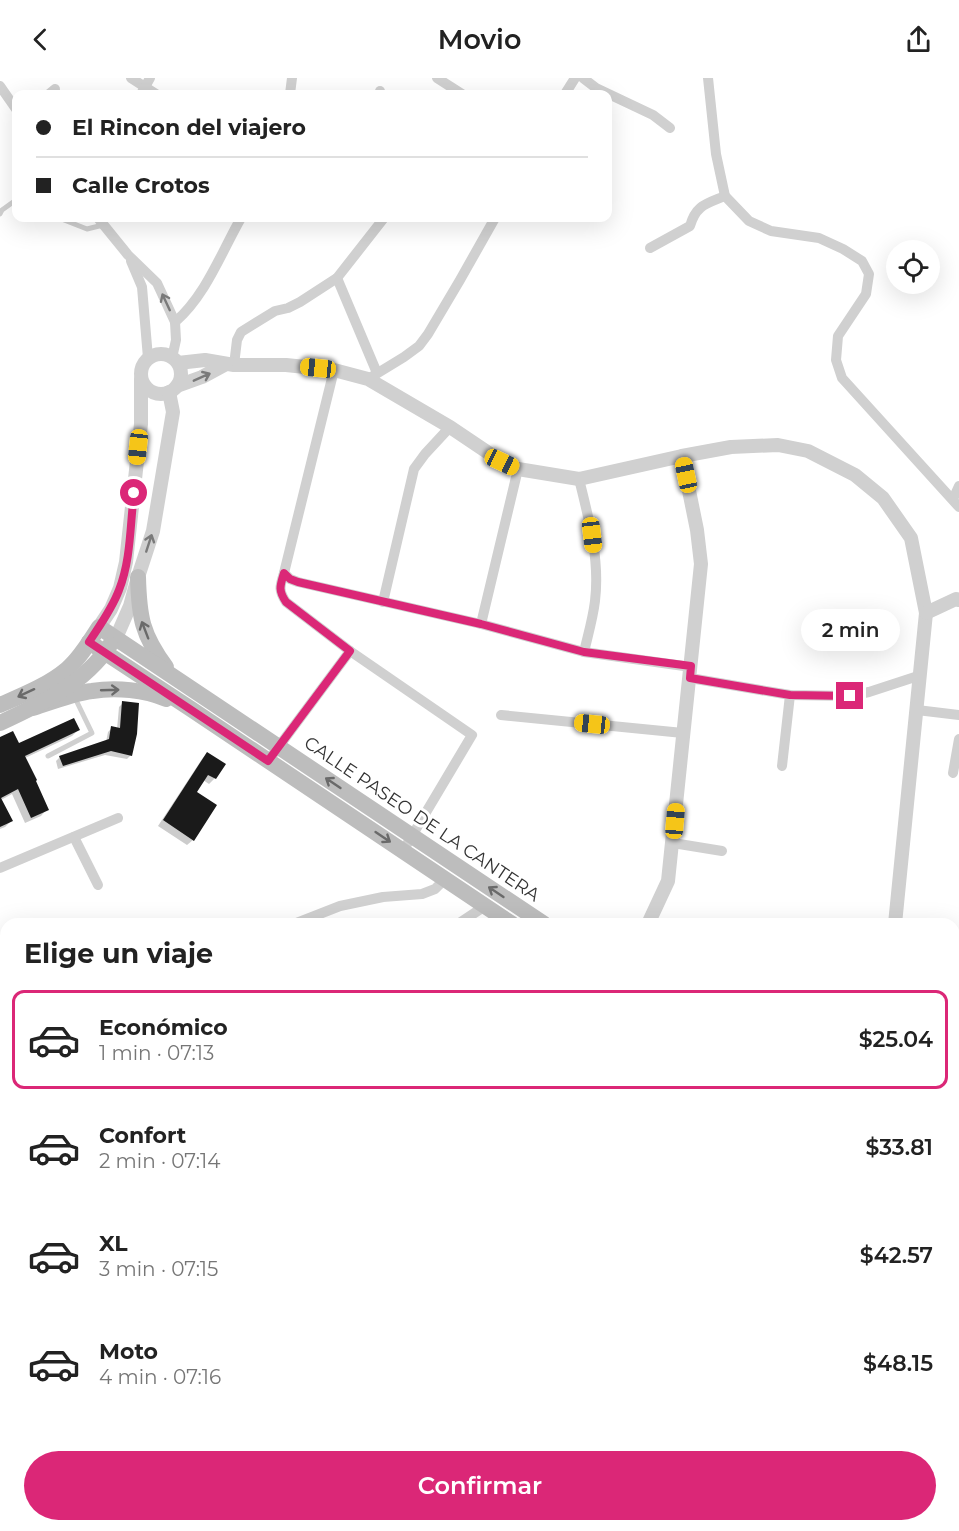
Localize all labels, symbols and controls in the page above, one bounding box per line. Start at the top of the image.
icon: back [24,23,57,56]
text: Movio [438,23,521,56]
icon: share [902,23,935,56]
text: El Rincon del viajero [72,114,306,141]
text: Calle Crotos [72,172,210,199]
map controls [886,240,940,294]
button: locate [886,240,940,294]
one-way arrow [159,293,171,311]
car [299,357,337,379]
one-way arrow [193,370,211,381]
car [127,428,149,466]
car [482,446,522,478]
car [673,456,699,494]
route start [120,479,147,506]
car [581,516,603,554]
one-way arrow [144,534,155,553]
callout: 2 min [800,609,900,651]
text: 2 min [822,618,879,642]
one-way arrow [139,621,150,639]
route end [836,682,863,709]
one-way arrow [100,684,120,696]
one-way arrow [18,688,36,699]
car [573,713,611,735]
street label: CALLE PASEO DE LA CANTERA [300,732,544,906]
one-way arrow [326,777,342,789]
car [664,802,686,840]
one-way arrow [374,831,391,844]
one-way arrow [487,885,504,898]
text: Elige un viaje [24,937,213,970]
icon: car [27,1013,81,1067]
text: Económico [99,1014,228,1041]
text: $25.04 [859,1026,933,1053]
text: 1 min · 07:13 [99,1041,214,1065]
icon: car [27,1121,81,1175]
text: Confort [99,1122,186,1149]
text: $33.81 [865,1134,933,1161]
text: 2 min · 07:14 [99,1149,220,1173]
icon: car [27,1229,81,1283]
text: XL [99,1230,128,1257]
text: $42.57 [860,1242,933,1269]
text: 3 min · 07:15 [99,1257,218,1281]
icon: car [27,1337,81,1391]
text: Moto [99,1338,158,1365]
text: $48.15 [863,1350,933,1377]
text: 4 min · 07:16 [99,1365,221,1389]
button: Confirmar [24,1451,936,1520]

